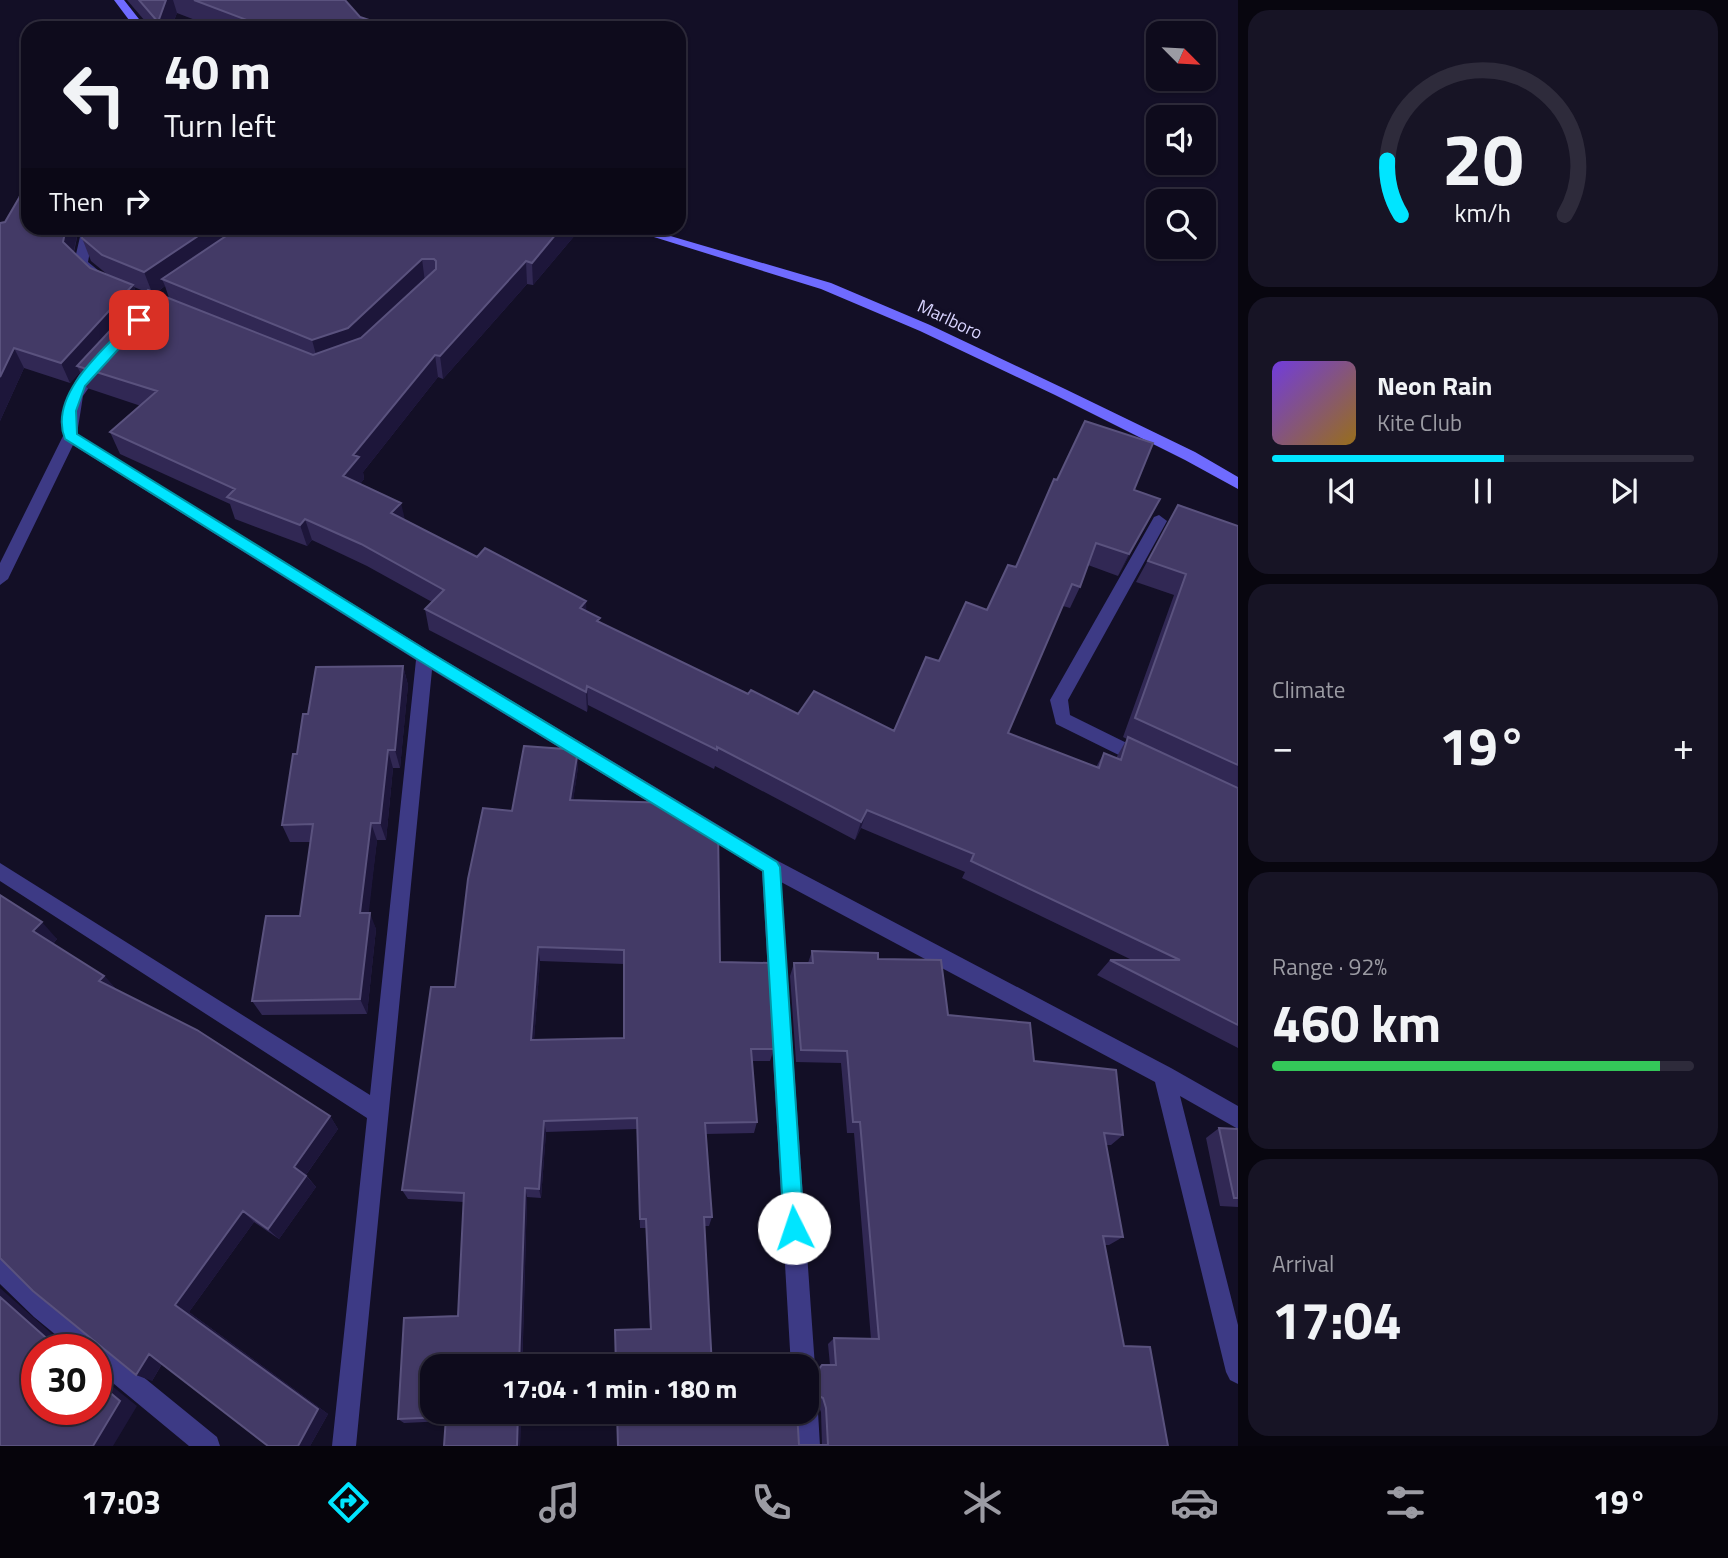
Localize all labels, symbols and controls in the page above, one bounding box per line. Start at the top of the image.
north arrow [1146,21,1216,91]
map controls [1146,21,1216,259]
text: 40 m [164,33,271,108]
icon: left [49,49,140,140]
text: Turn left [164,101,276,149]
text: 20 [1442,103,1524,213]
button: sound [1146,105,1216,175]
text: Then [49,182,104,221]
icon: right [118,182,156,220]
button: search [1146,189,1216,259]
text: km/h [1455,193,1511,231]
pin [109,290,169,350]
street label: Marlboro [913,292,987,346]
icon: arrive [120,301,158,339]
text: Neon Rain [1377,366,1492,405]
text: Kite Club [1377,405,1462,440]
icon: previous [1323,472,1361,510]
icon: pause [1464,472,1502,510]
icon: next [1605,472,1643,510]
text: Climate [1272,672,1345,707]
text: 19° [1439,706,1527,785]
text: − [1272,717,1293,775]
text: + [1673,717,1694,775]
text: Range · 92% [1272,949,1387,984]
text: 460 km [1272,983,1441,1062]
position arrow [757,1191,831,1265]
text: Arrival [1272,1246,1334,1281]
text: 17:04 [1272,1280,1402,1359]
speed limit sign: 30 [21,1334,112,1425]
text: 17:04 · 1 min · 180 m [502,1369,737,1408]
text: 17:03 [81,1478,161,1526]
icon: directions [324,1478,373,1527]
icon: music [535,1478,584,1527]
icon: phone [747,1478,796,1527]
icon: climate [958,1478,1007,1527]
icon: car [1170,1478,1219,1527]
icon: filters [1381,1478,1430,1527]
text: 19° [1593,1478,1647,1526]

